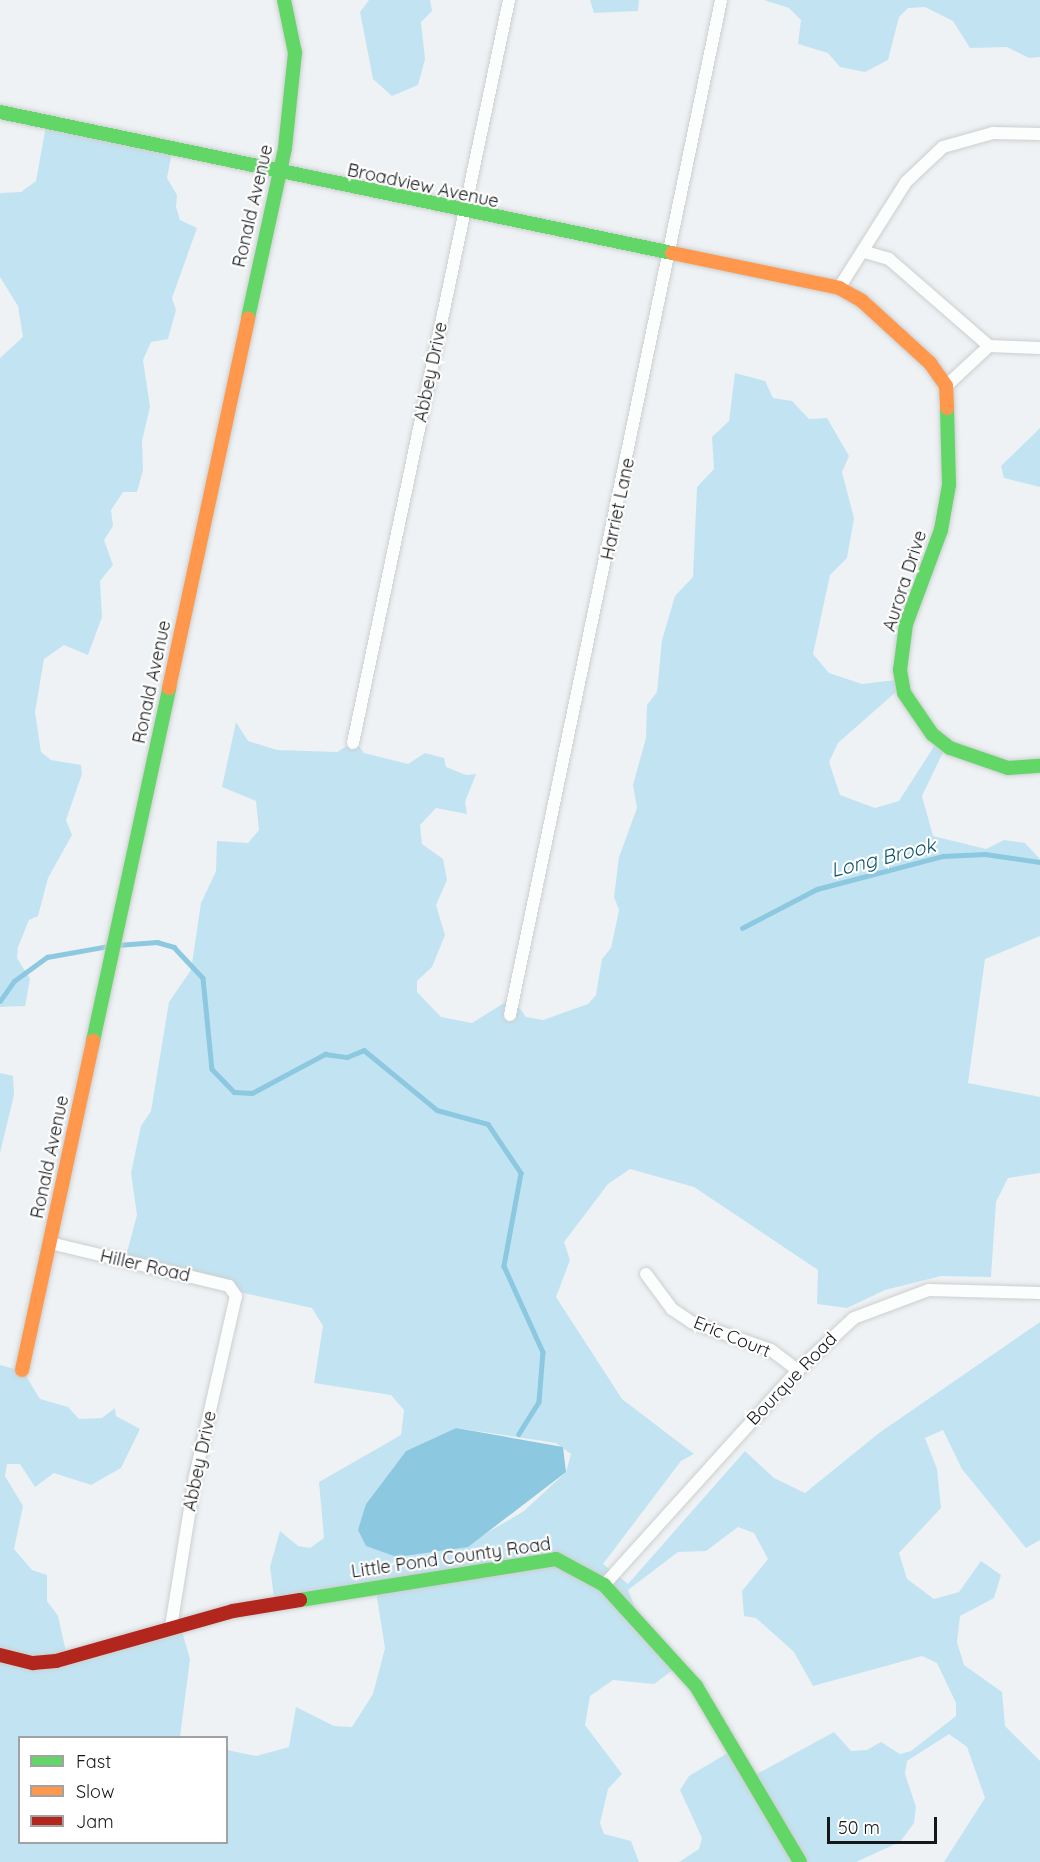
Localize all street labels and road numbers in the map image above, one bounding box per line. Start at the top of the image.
street label: Ronald Avenue [228,142,278,270]
street label: Broadview Avenue [345,159,501,213]
street label: Abbey Drive [410,320,452,424]
street label: Harriet Lane [597,456,639,562]
street label: Aurora Drive [879,528,931,634]
street label: Ronald Avenue [128,618,176,746]
street label: Ronald Avenue [26,1093,74,1221]
street label: Hiller Road [98,1245,192,1287]
street label: Eric Court [690,1312,774,1362]
street label: Bourque Road [742,1328,842,1430]
street label: Abbey Drive [179,1409,221,1513]
street label: Little Pond County Road [350,1533,552,1583]

